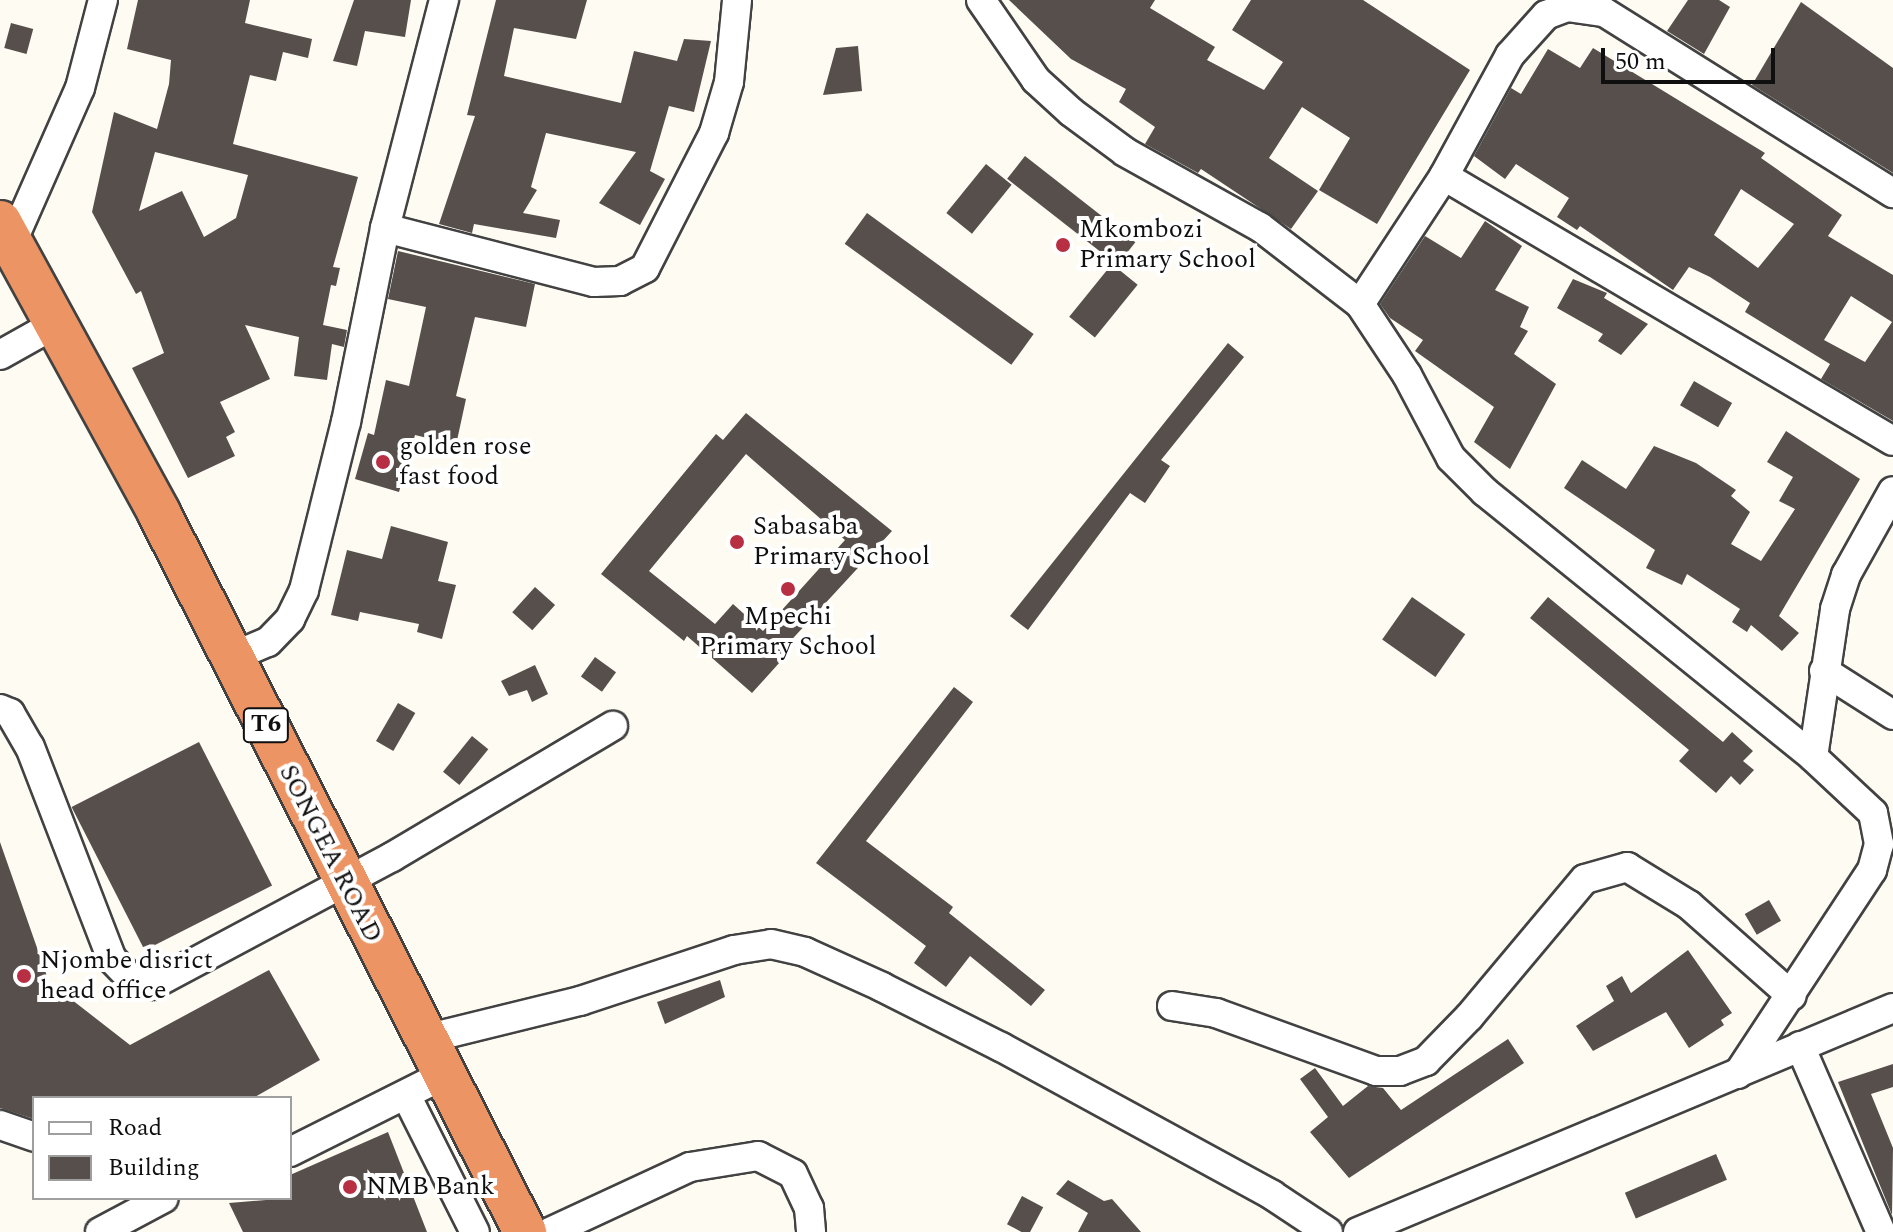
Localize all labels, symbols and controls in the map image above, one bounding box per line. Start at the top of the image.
scale bar [1605,32,1779,82]
text: 50 m [1615,44,1666,80]
place label: Mkombozi Primary School [1079,214,1256,276]
marker: Mkombozi Primary School [1054,236,1072,254]
place label: golden rose fast food [399,431,532,492]
marker: golden rose fast food [374,453,392,471]
place label: Sabasaba Primary School [753,511,930,572]
marker: Sabasaba Primary School [728,533,746,551]
marker: Mpechi Primary School [779,580,797,598]
place label: Mpechi Primary School [700,601,876,662]
road number: T6 [242,705,290,745]
street label: SONGEA ROAD [272,760,388,948]
place label: Njombe disrict head office [40,945,213,1006]
marker: Njombe disrict head office [15,967,33,985]
legend [32,1096,292,1200]
text: Road [108,1110,162,1146]
text: Building [108,1150,200,1186]
place label: NMB Bank [366,1171,495,1203]
marker: NMB Bank [341,1178,359,1196]

